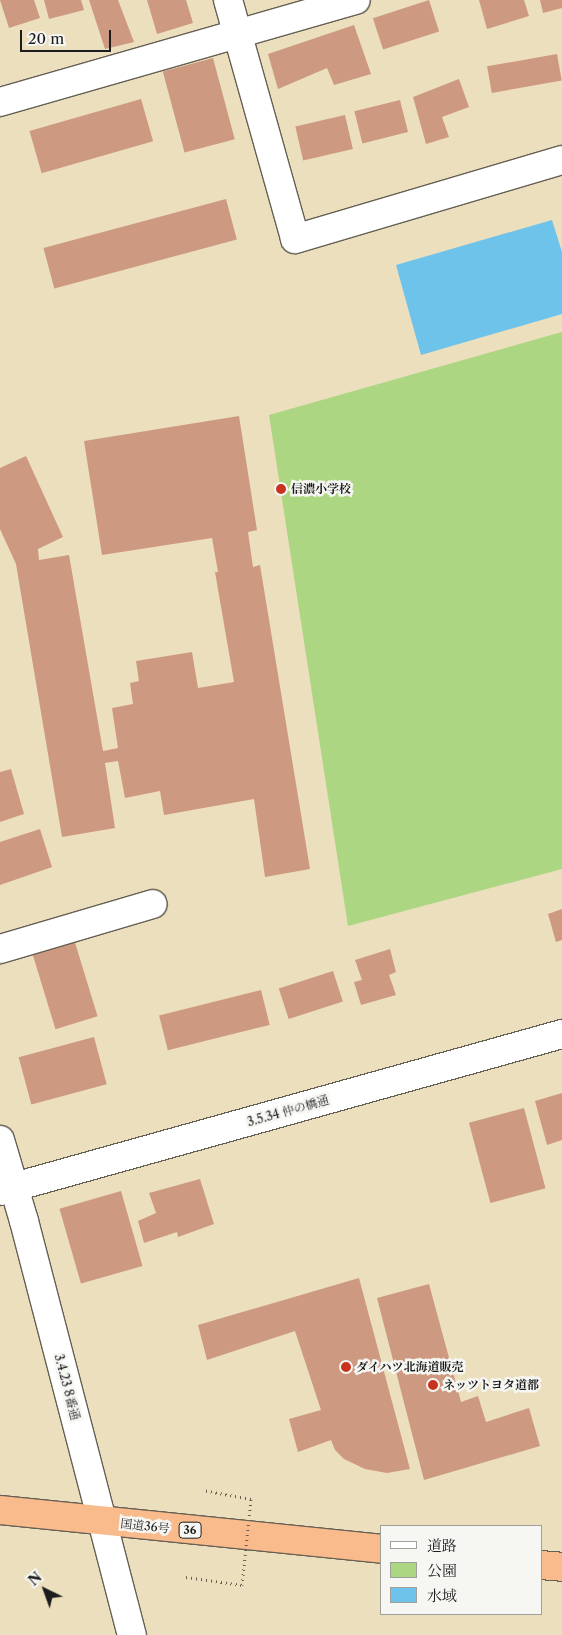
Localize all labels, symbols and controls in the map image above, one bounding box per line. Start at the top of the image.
scale bar [22,20,114,52]
text: 20 m [28,29,64,48]
place label: 信濃小学校 [291,482,351,496]
marker: 信濃小学校 [275,483,287,495]
street label: 3.5.34 仲の橋通 [246,1092,330,1130]
street label: 3.4.23 8番通 [51,1352,83,1422]
place label: ダイハツ北海道販売 [356,1360,464,1374]
marker: ダイハツ北海道販売 [340,1361,352,1373]
place label: ネッツトヨタ道都 [443,1378,539,1392]
marker: ネッツトヨタ道都 [427,1379,439,1391]
street label: 国道36号 [120,1516,170,1536]
road number: 36 [178,1522,202,1538]
legend [380,1525,542,1615]
text: 道路 [427,1536,457,1555]
text: 公園 [427,1561,457,1580]
north arrow [20,1565,70,1615]
text: N [24,1568,46,1590]
text: 水域 [427,1586,457,1605]

